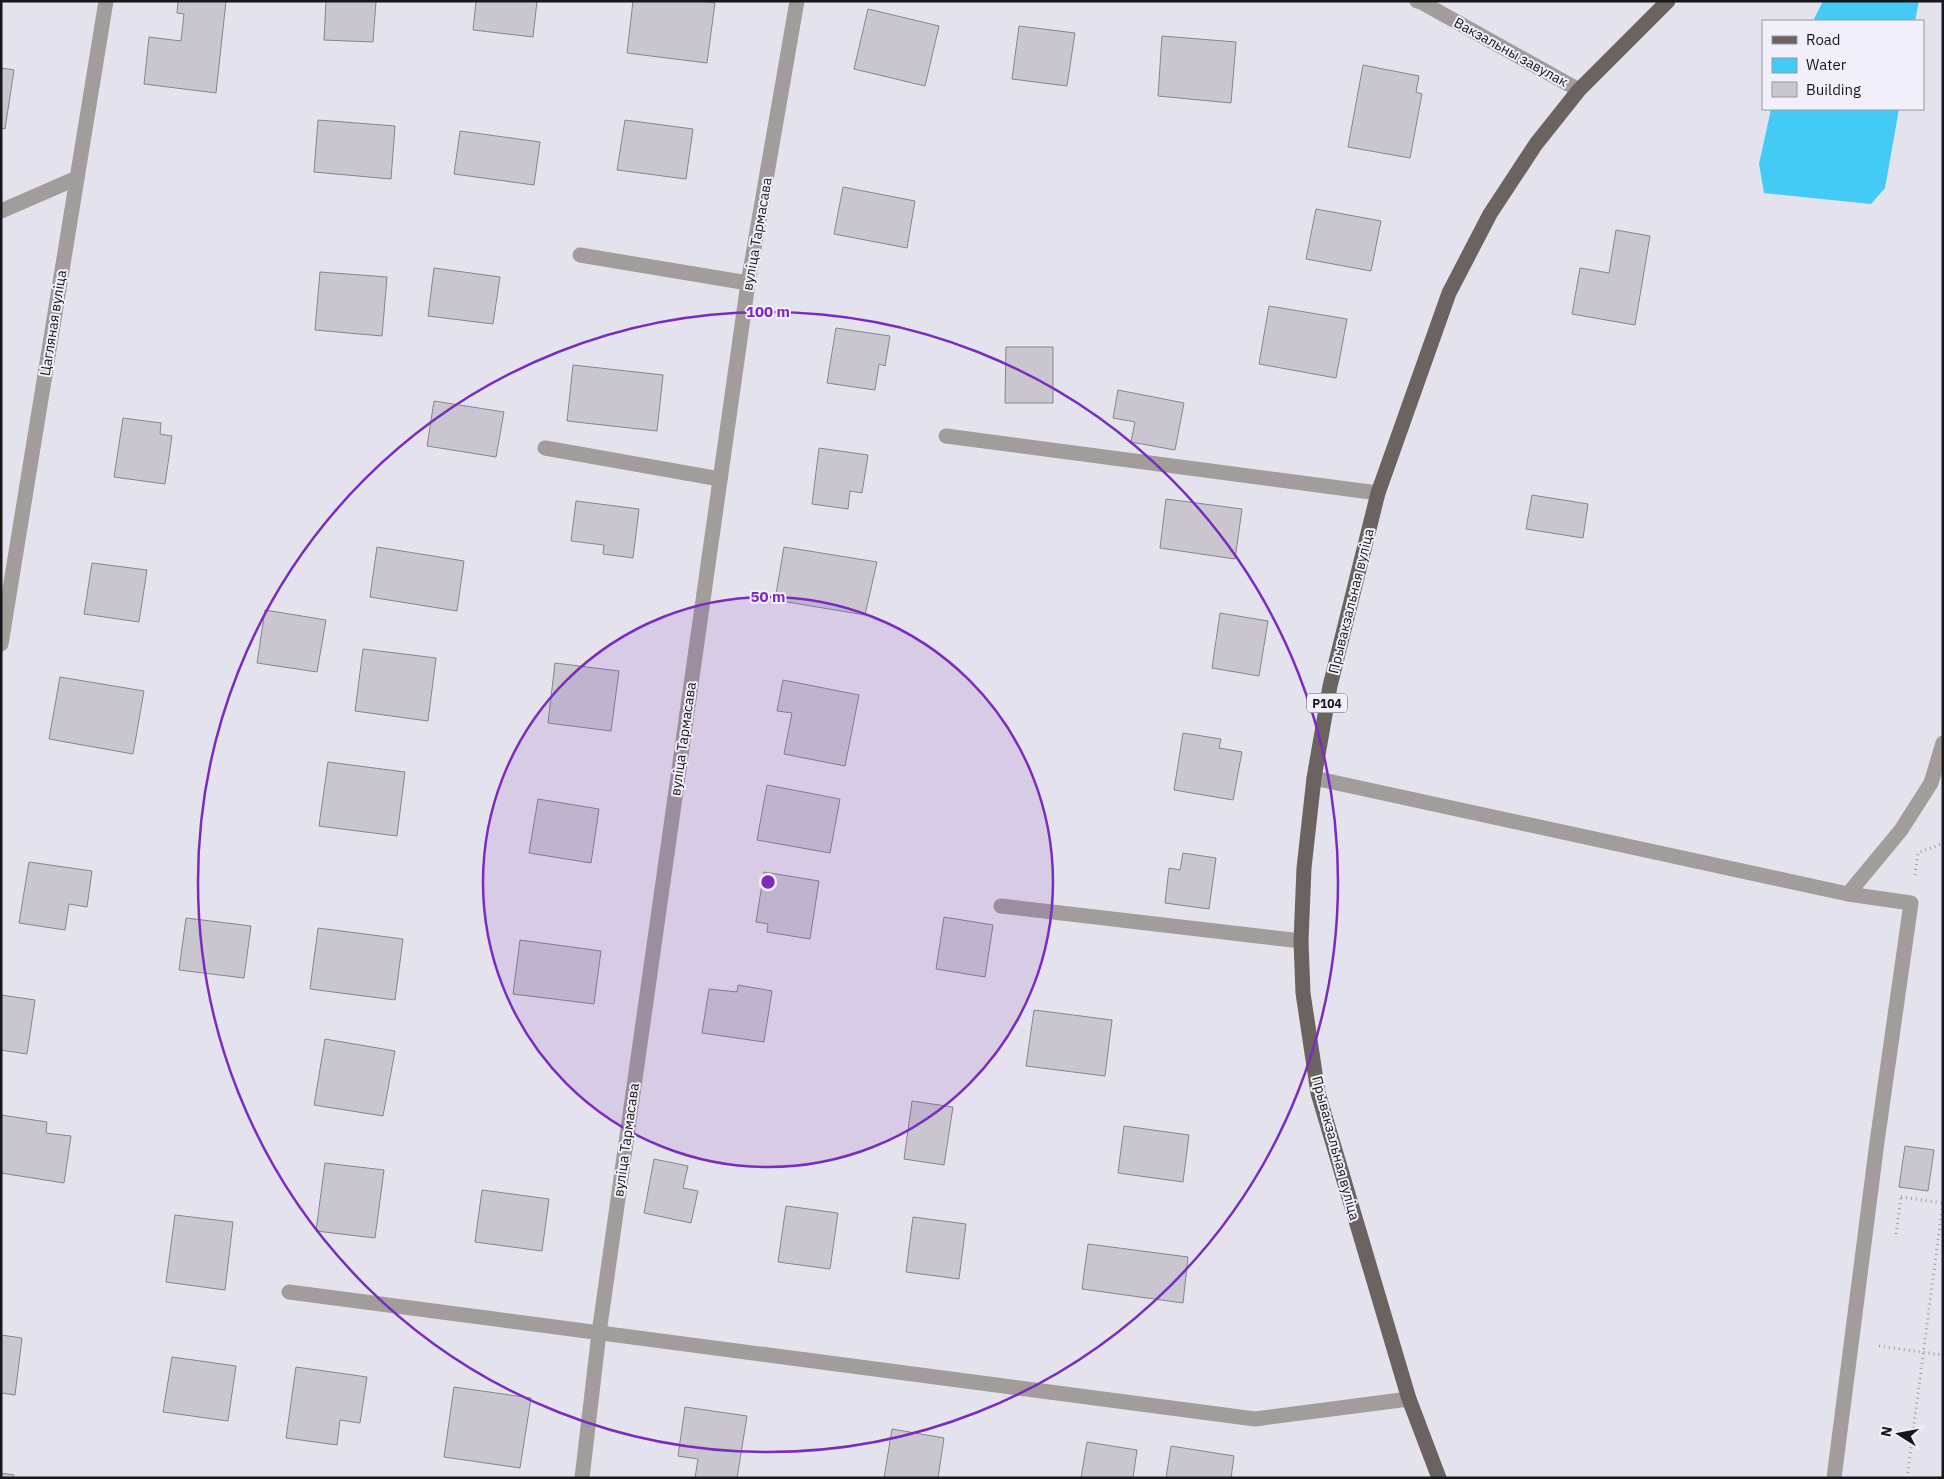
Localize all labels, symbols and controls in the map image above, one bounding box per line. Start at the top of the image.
street label: Вакзальны завулак [1451,13,1571,91]
legend [1762,20,1924,110]
text: Road [1806,30,1841,49]
text: Water [1806,55,1847,74]
text: Building [1806,80,1861,99]
street label: вуліца Тармасава [738,175,776,292]
street label: Цагляная вуліца [36,268,70,377]
text: 100 m [746,302,790,321]
street label: Прывакзальная вуліца [1324,526,1378,675]
text: 50 m [751,587,785,606]
street label: вуліца Тармасава [666,680,700,797]
road number: Р104 [1307,694,1347,712]
centre of rings [759,873,777,891]
street label: Прывакзальная вуліца [1308,1074,1364,1223]
street label: вуліца Тармасава [609,1081,643,1198]
north arrow [1874,1409,1924,1459]
text: N [1876,1425,1896,1438]

